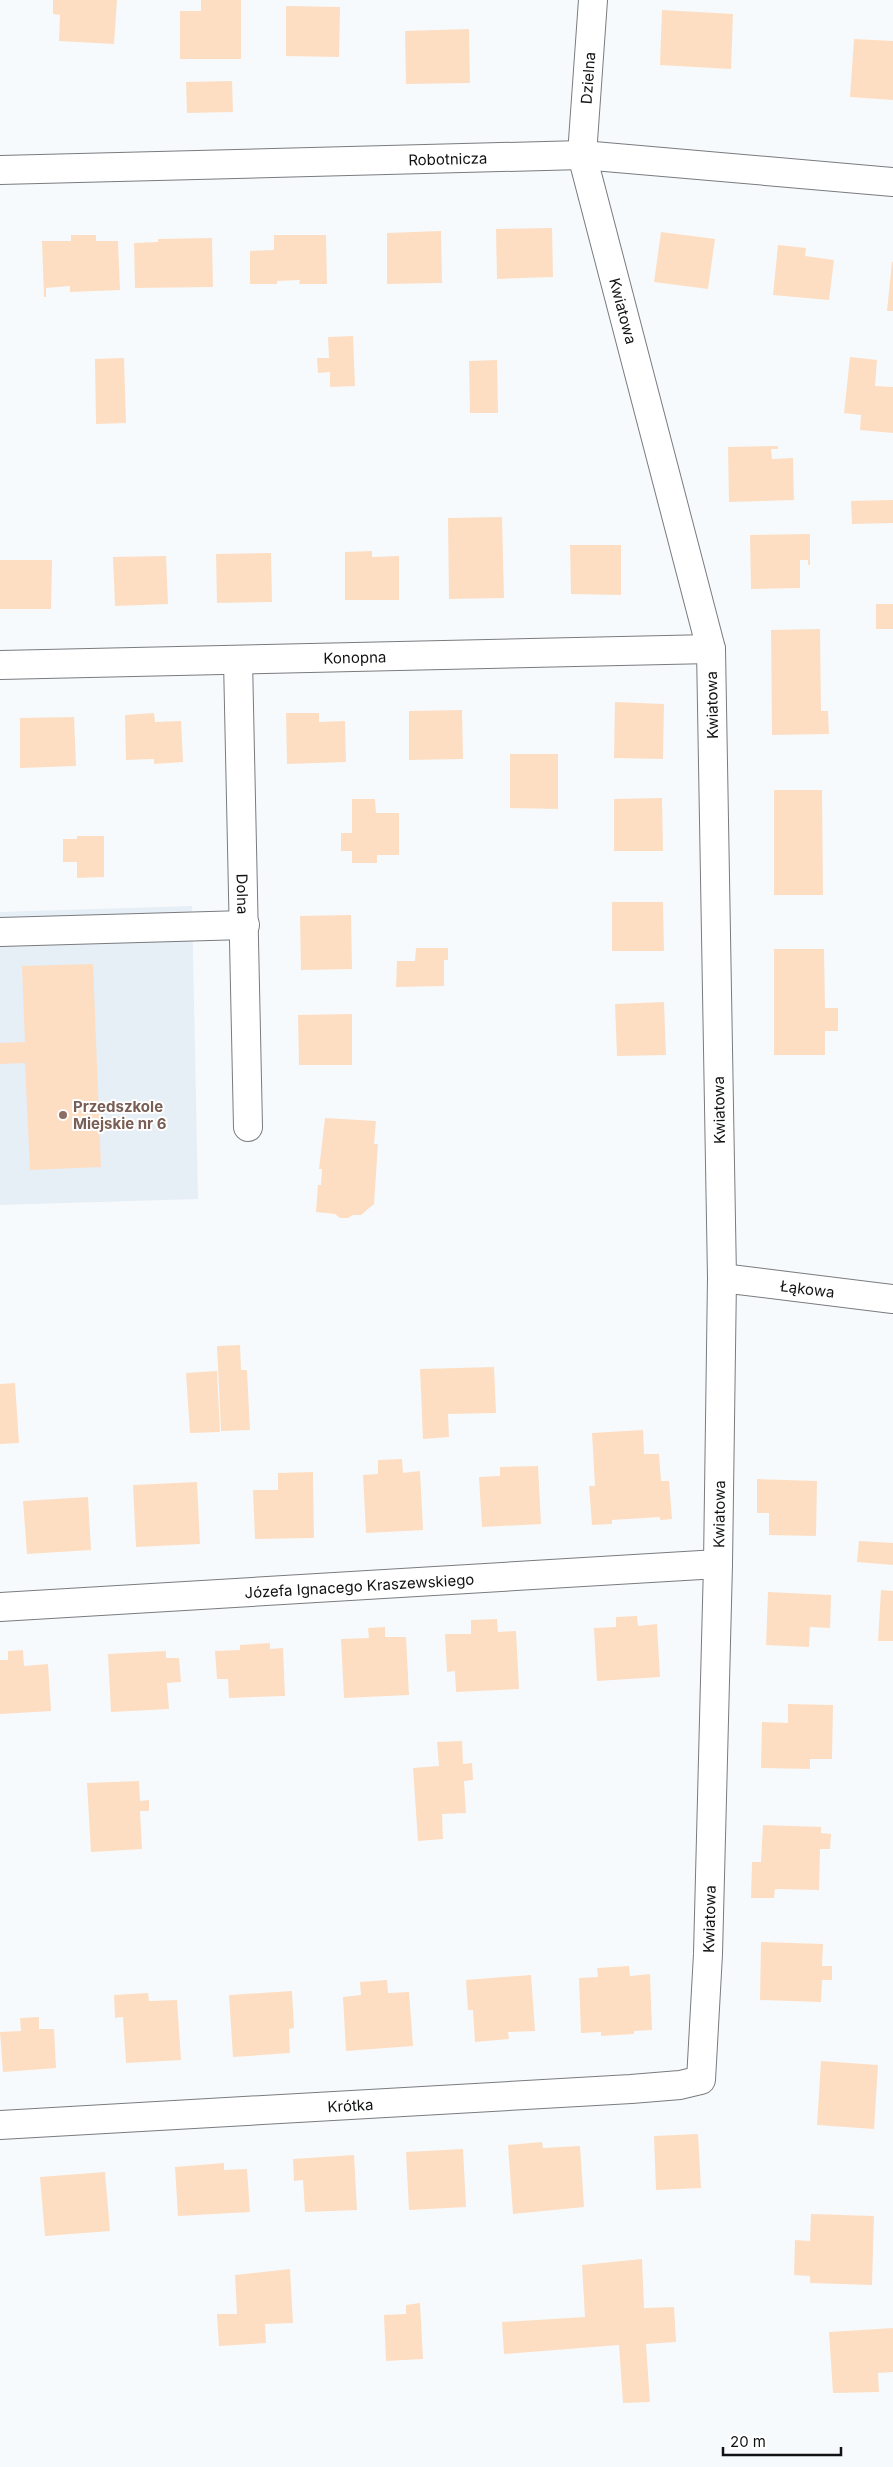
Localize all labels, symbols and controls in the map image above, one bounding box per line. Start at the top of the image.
street label: Dzielna [576,51,599,105]
street label: Robotnicza [408,148,488,169]
street label: Kwiatowa [605,276,641,346]
street label: Konopna [323,647,387,667]
street label: Kwiatowa [702,671,722,739]
street label: Dolna [233,873,253,915]
street label: Kwiatowa [709,1076,729,1144]
place label: Przedszkole Miejskie nr 6 [73,1097,167,1133]
marker: Przedszkole Miejskie nr 6 [57,1109,69,1121]
street label: Łąkowa [779,1276,836,1301]
street label: Kwiatowa [709,1480,729,1548]
street label: Józefa Ignacego Kraszewskiego [244,1569,475,1602]
street label: Kwiatowa [699,1885,719,1953]
street label: Krótka [327,2094,374,2116]
scale bar [723,2424,840,2456]
text: 20 m [730,2432,766,2451]

